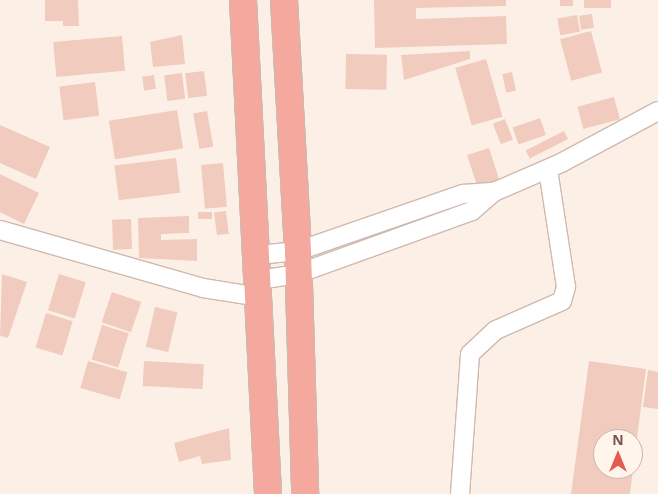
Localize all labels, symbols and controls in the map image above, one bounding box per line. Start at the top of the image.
north arrow [593,429,643,479]
text: N [612,430,624,449]

